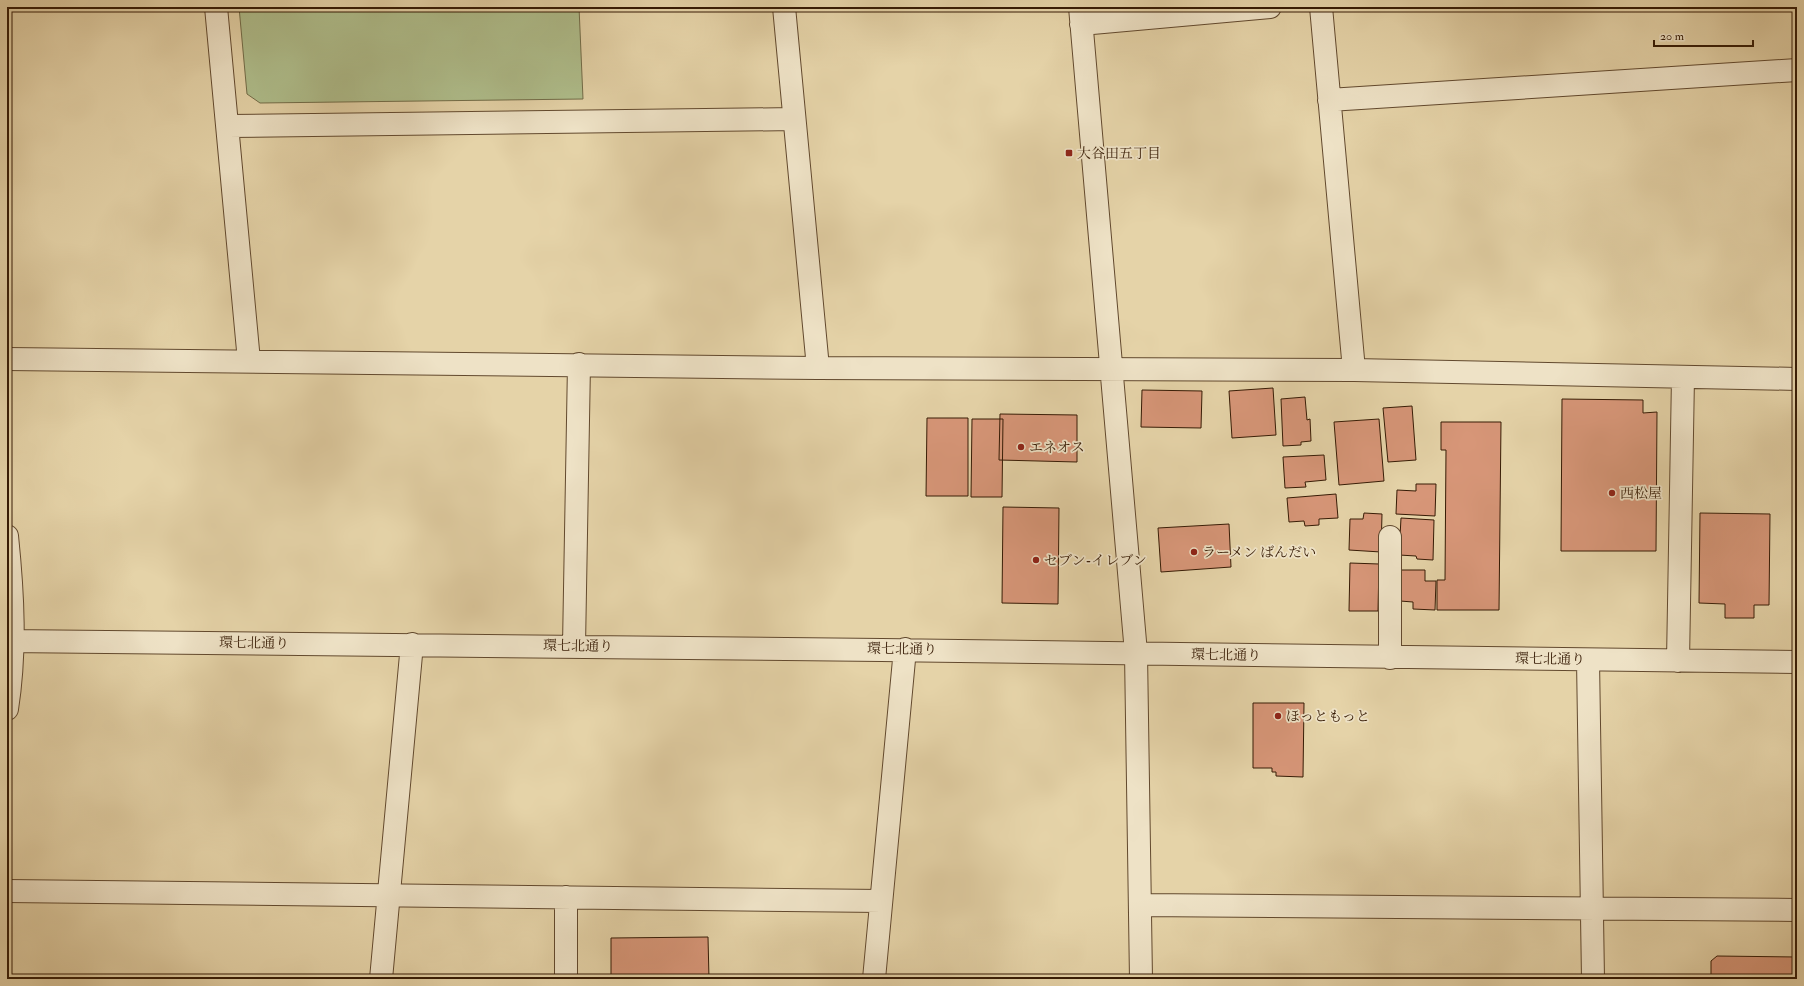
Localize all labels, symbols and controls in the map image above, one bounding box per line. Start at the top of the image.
scale bar [1654,22,1753,48]
text: 20 m [1660,29,1685,44]
place label: 大谷田五丁目 [1077,145,1161,162]
marker: 大谷田五丁目 [1064,148,1074,158]
place label: エネオス [1029,439,1085,456]
marker: エネオス [1016,442,1026,452]
place label: 西松屋 [1620,485,1662,502]
marker: 西松屋 [1607,488,1617,498]
place label: ラーメン ばんだい [1202,544,1316,561]
marker: ラーメン ばんだい [1189,547,1199,557]
place label: セブン-イレブン [1044,552,1147,569]
marker: セブン-イレブン [1031,555,1041,565]
street label: 環七北通り [219,634,289,652]
street label: 環七北通り [543,637,613,655]
street label: 環七北通り [867,640,937,658]
street label: 環七北通り [1191,646,1261,664]
street label: 環七北通り [1515,650,1585,668]
place label: ほっともっと [1286,708,1370,725]
marker: ほっともっと [1273,711,1283,721]

